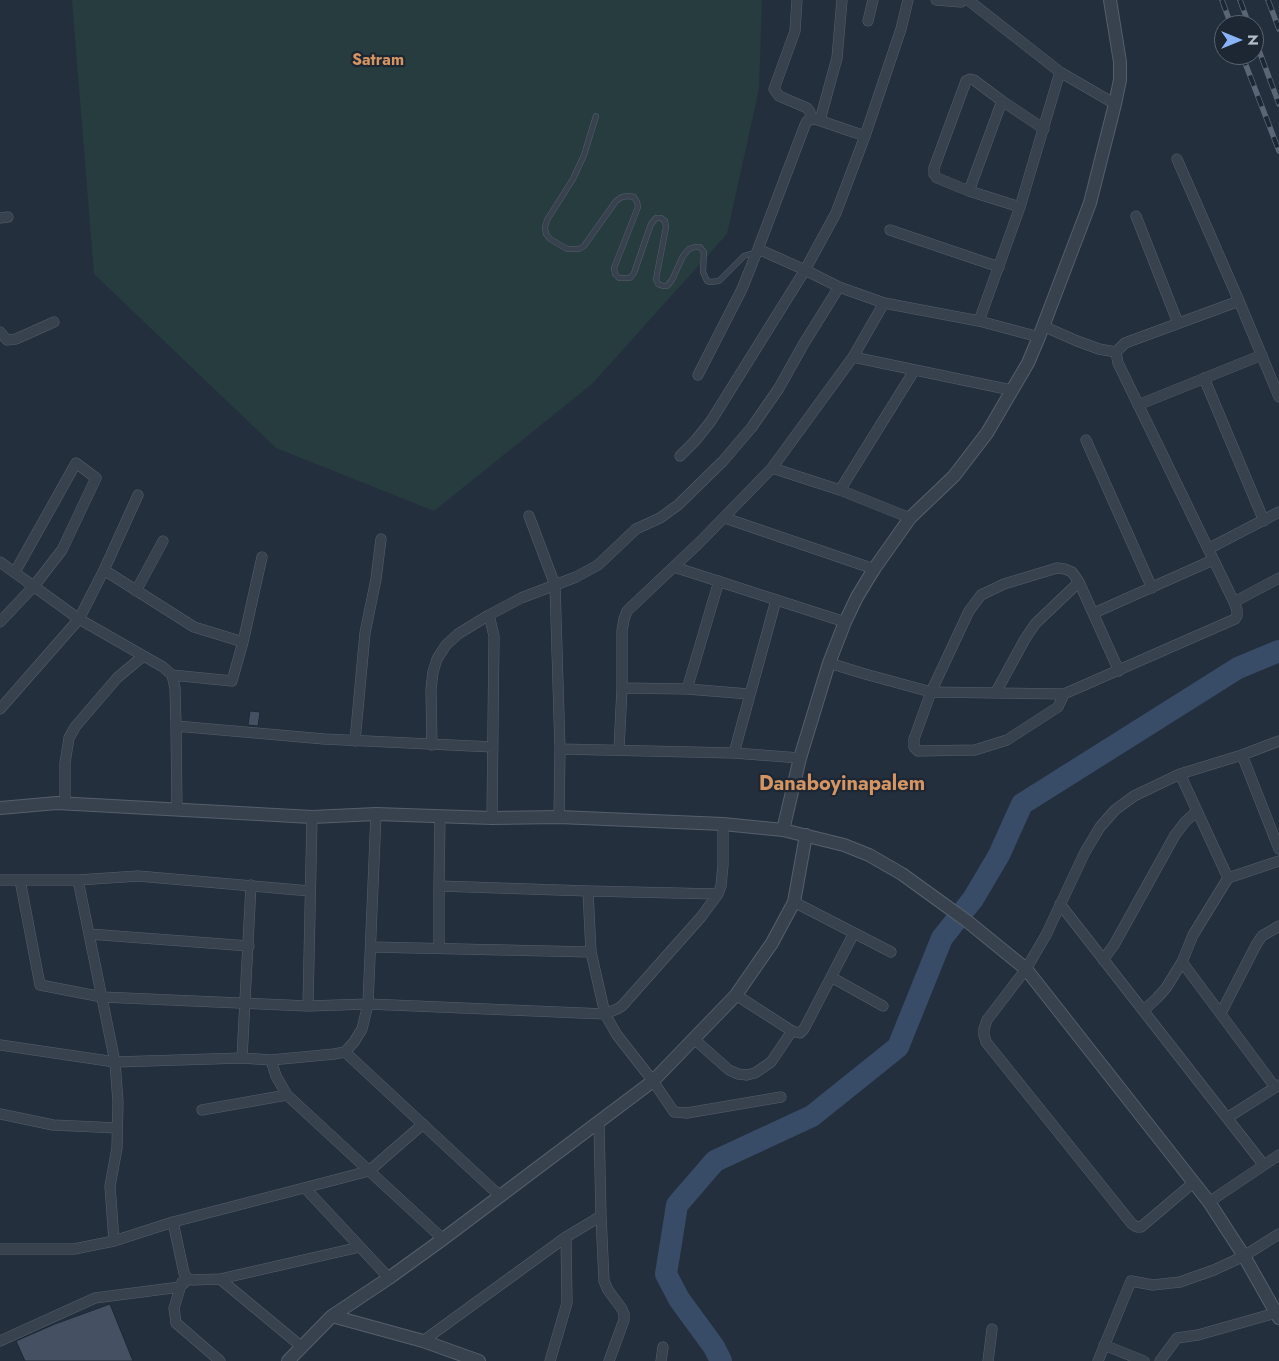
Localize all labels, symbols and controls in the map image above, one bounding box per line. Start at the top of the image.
north arrow [1214,15,1264,65]
text: N [1243,34,1263,46]
district label: Satram [352,51,404,71]
district label: Danaboyinapalem [759,773,925,797]

